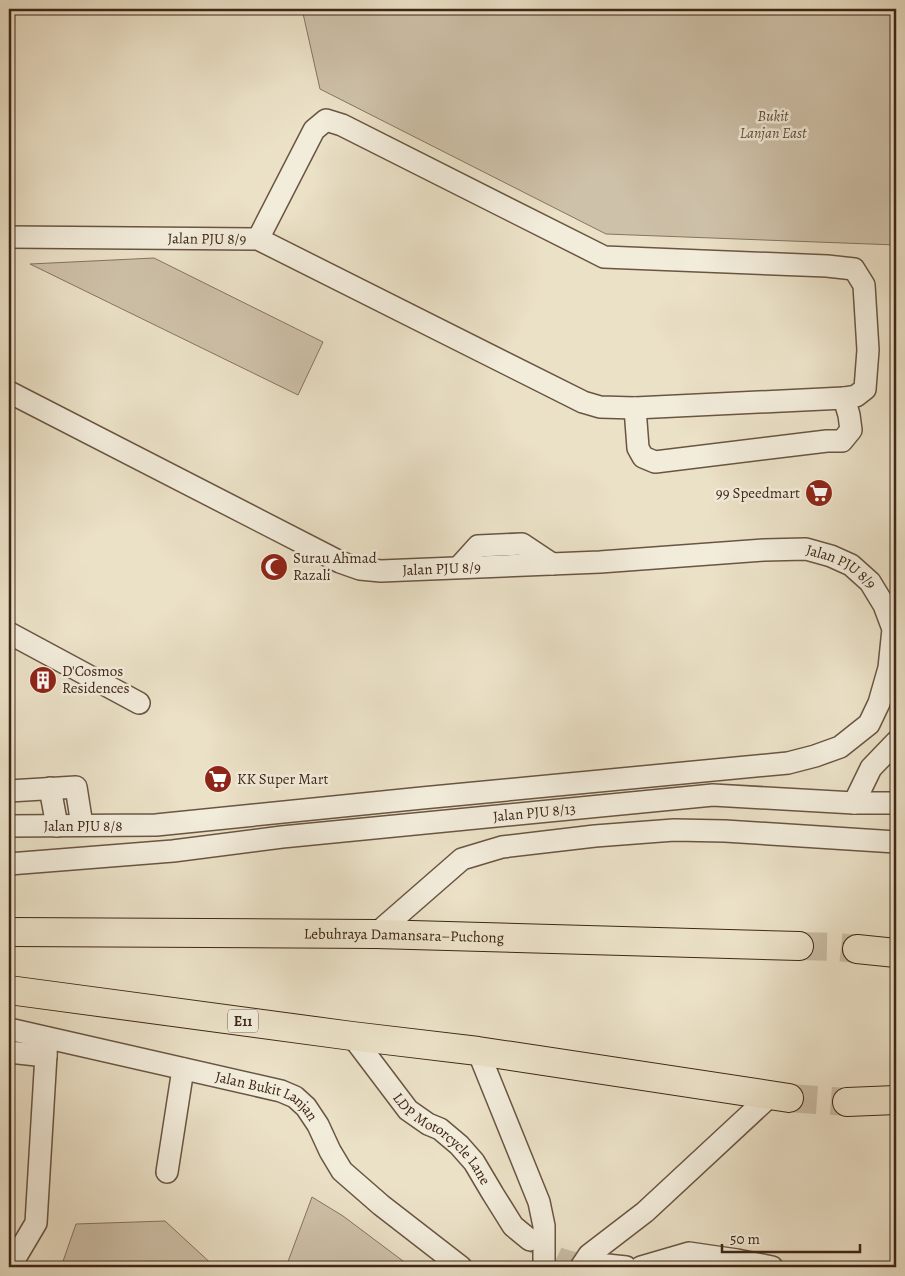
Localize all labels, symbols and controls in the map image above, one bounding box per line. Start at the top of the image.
park label: Bukit Lanjan East [740,106,807,143]
street label: Jalan PJU 8/9 [168,228,247,249]
supermarket icon: 99 Speedmart [804,478,834,508]
place label: 99 Speedmart [716,483,800,503]
street label: Jalan PJU 8/9 [804,540,882,592]
place label: Surau Ahmad Razali [293,548,378,585]
mosque icon: Surau Ahmad Razali [259,552,289,582]
street label: Jalan PJU 8/9 [402,557,482,580]
place label: D'Cosmos Residences [62,661,130,698]
building icon: D'Cosmos Residences [28,665,58,695]
supermarket icon: KK Super Mart [203,764,233,794]
place label: KK Super Mart [237,769,329,789]
street label: Jalan PJU 8/13 [492,798,577,826]
street label: Jalan PJU 8/8 [43,816,123,836]
street label: Lebuhraya Damansara–Puchong [304,924,505,948]
road number: E11 [228,1009,258,1032]
street label: Jalan Bukit Lanjan [214,1066,323,1125]
street label: LDP Motorcycle Lane [388,1088,495,1189]
scale bar [722,1221,860,1253]
text: 50 m [730,1229,760,1249]

